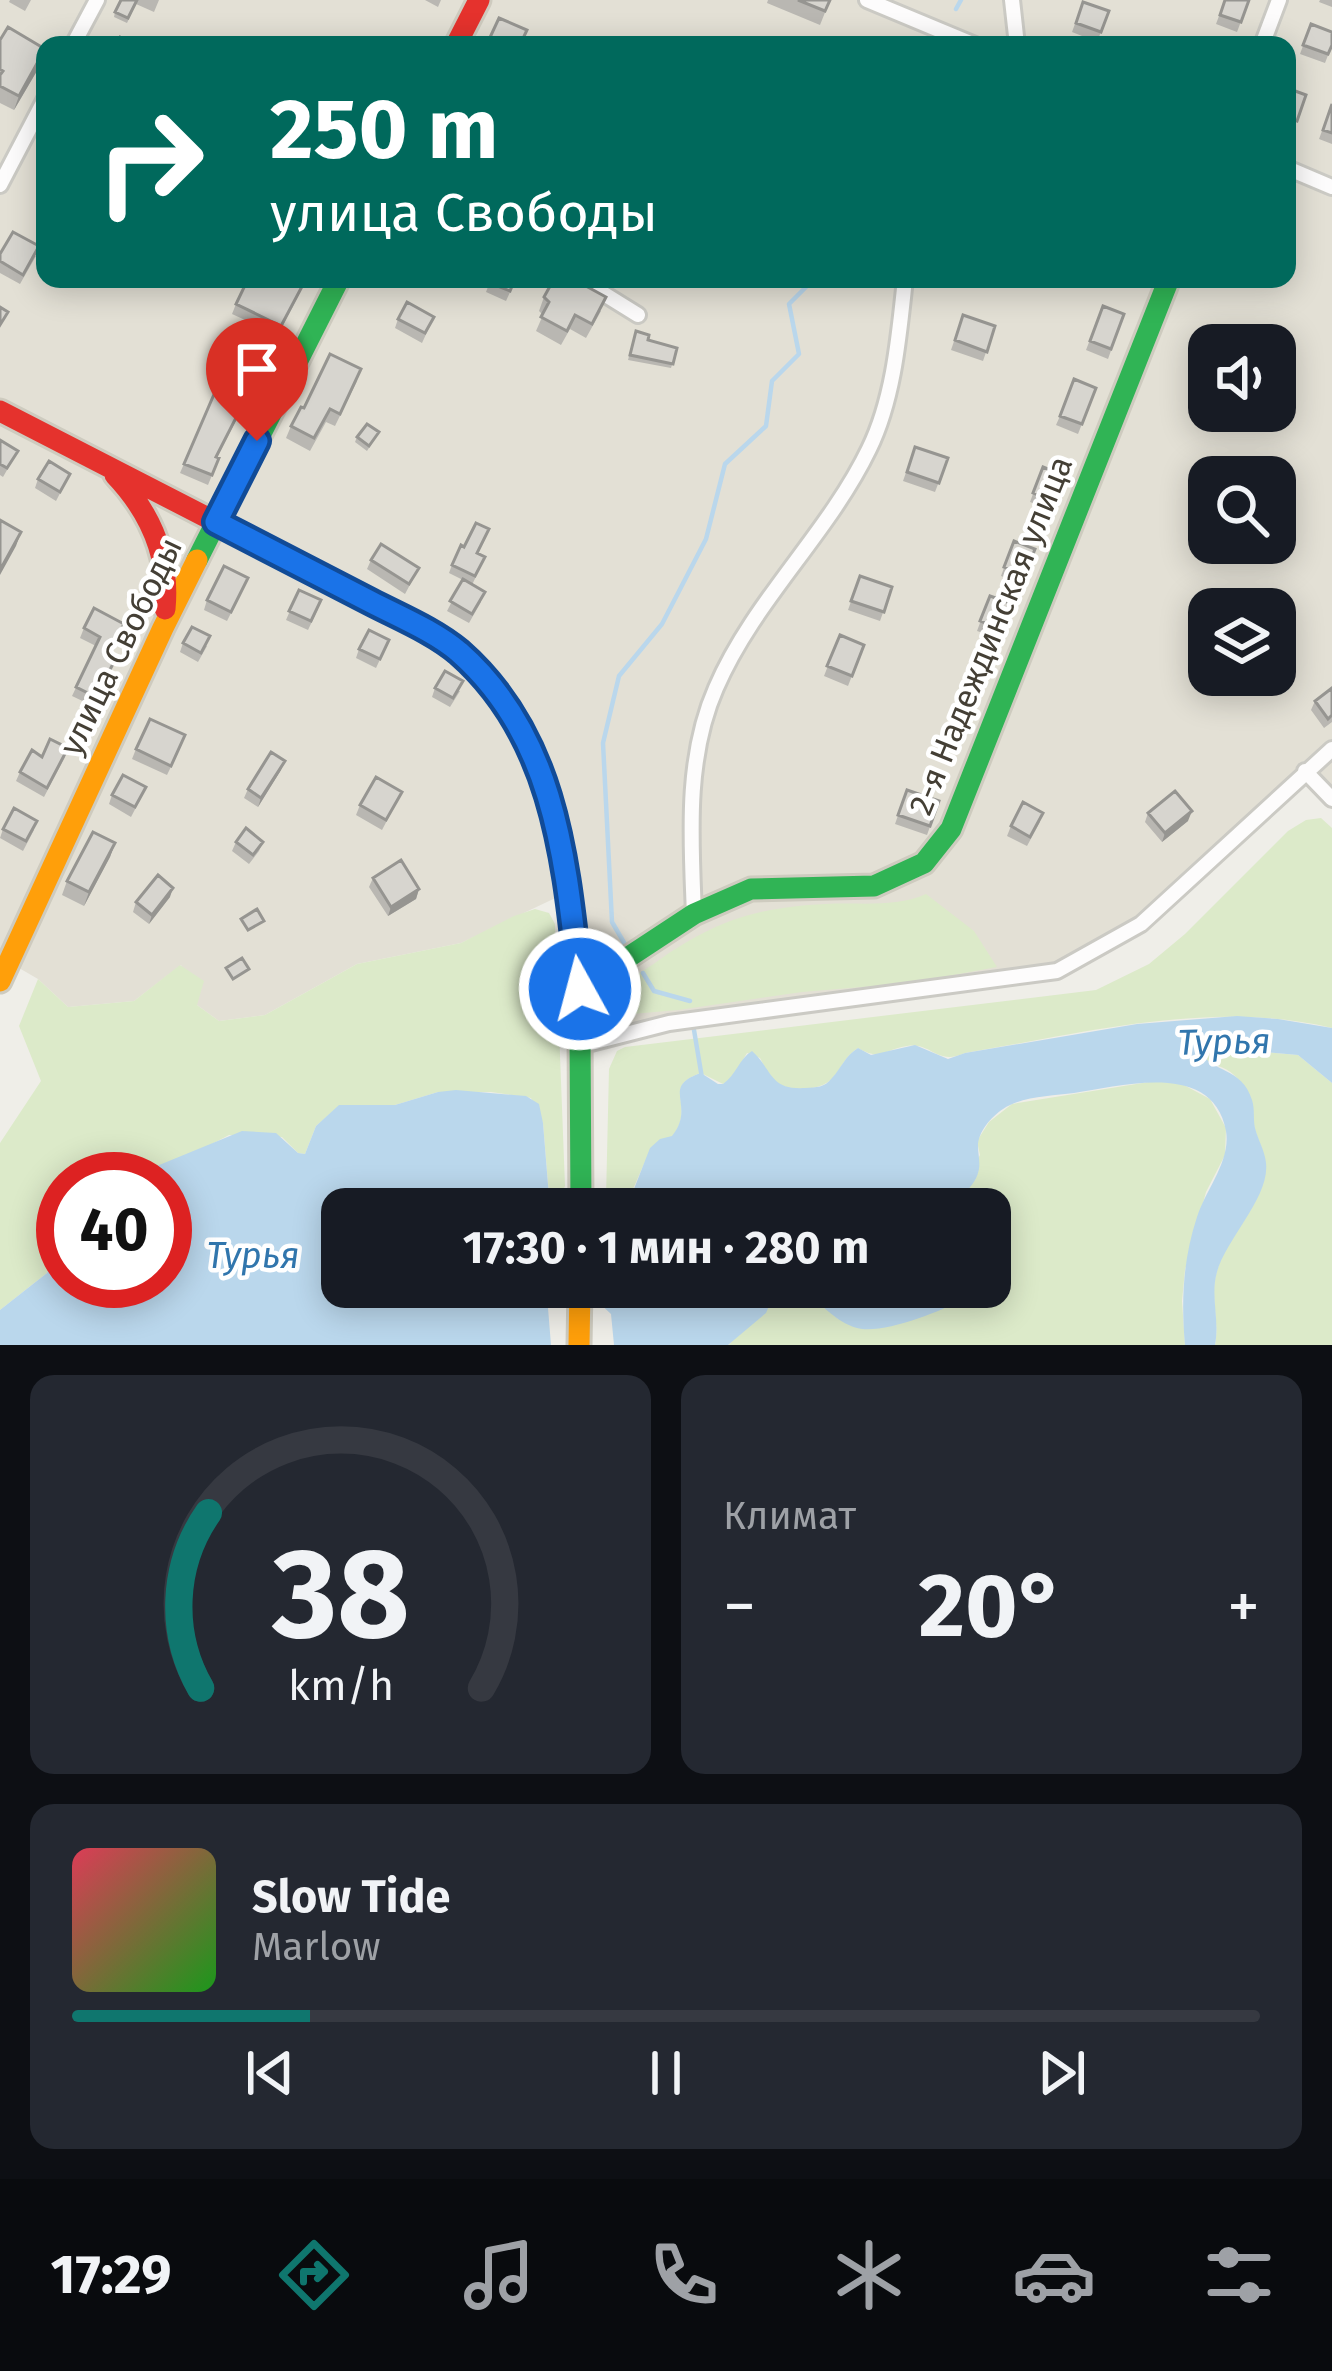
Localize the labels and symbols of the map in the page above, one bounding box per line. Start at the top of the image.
pin [206,318,308,441]
street label: 2-я Надеждинская улица [901,450,1081,821]
street label: улица Свободы [51,531,191,762]
position arrow [517,926,643,1052]
water label: Турья [1177,1019,1271,1065]
speed limit sign: 40 [36,1152,192,1308]
water label: Турья [206,1234,300,1278]

